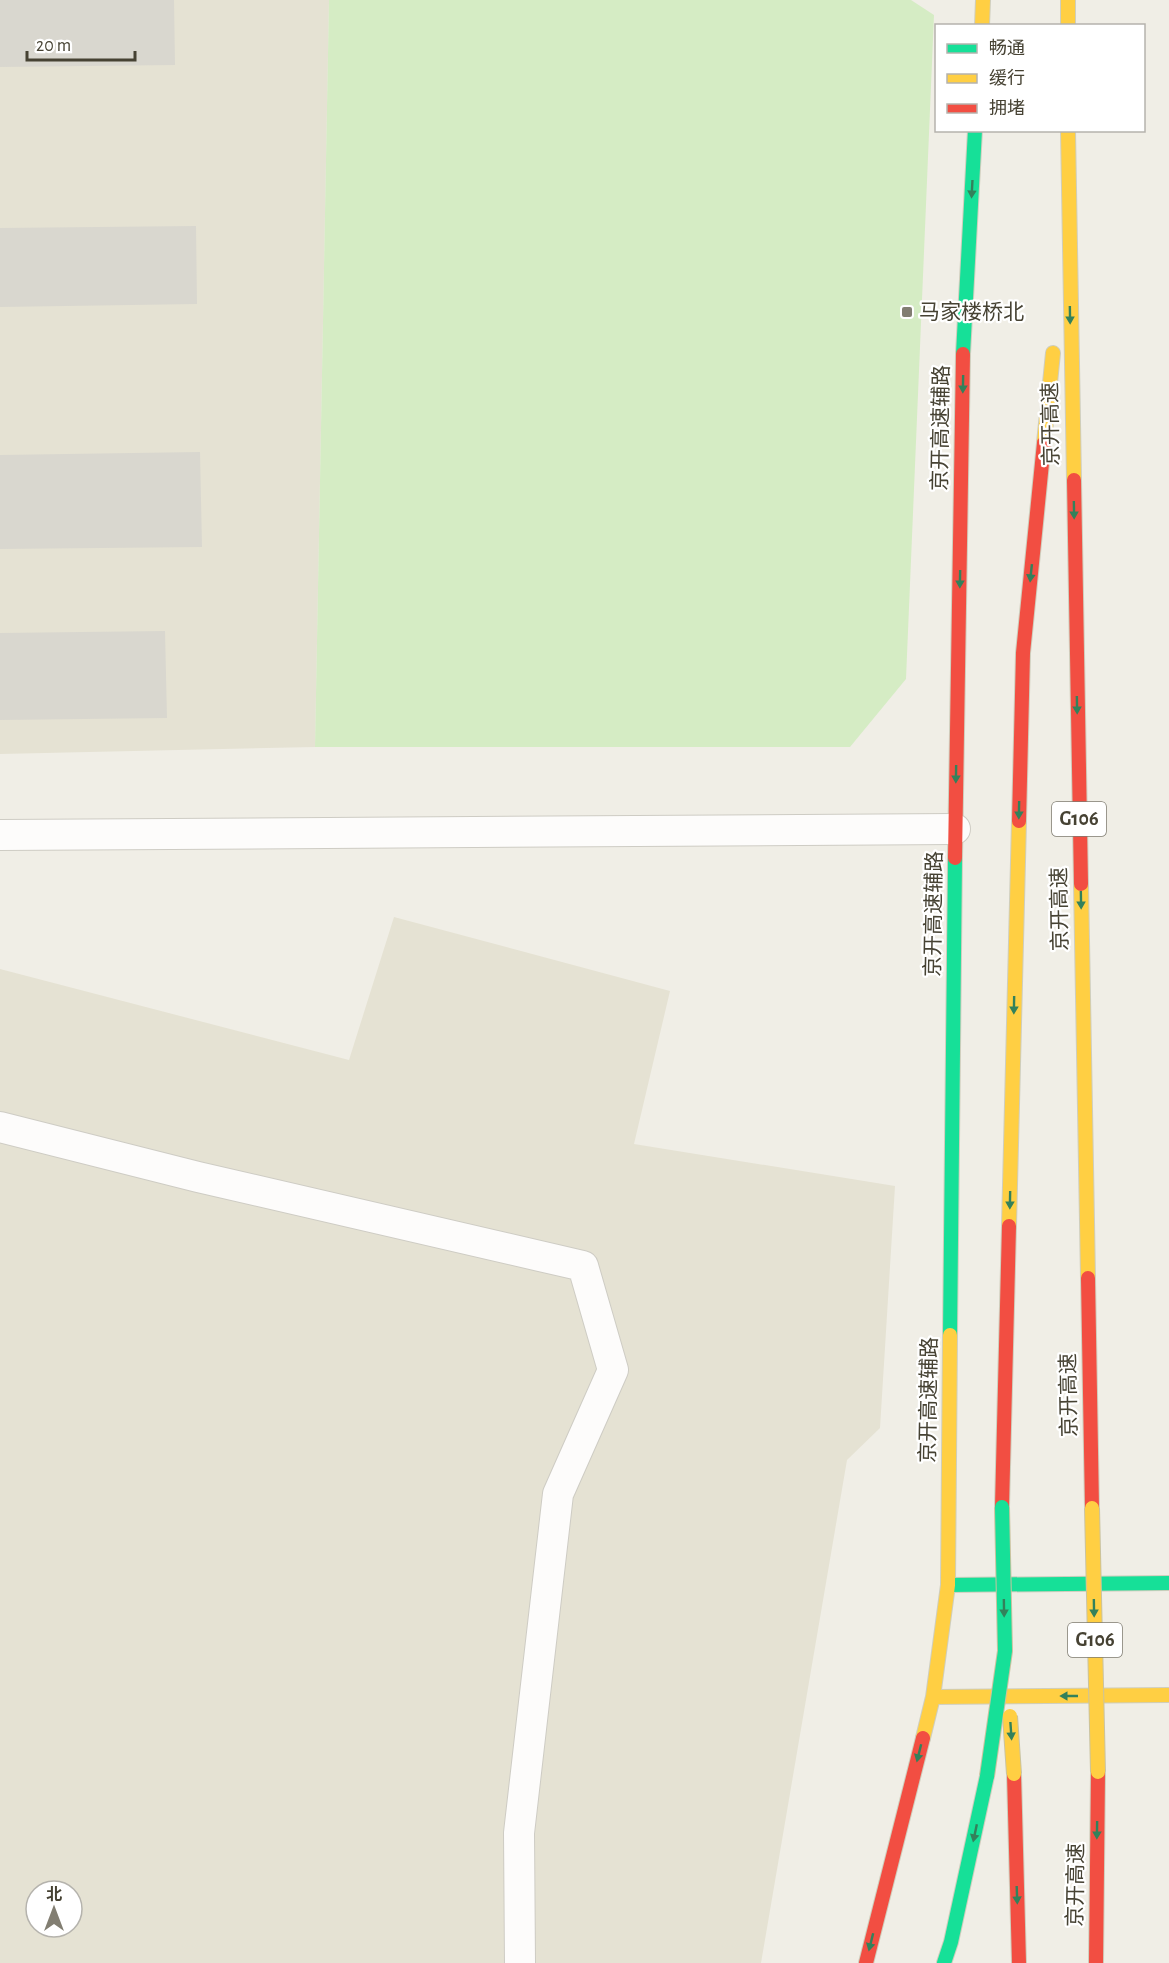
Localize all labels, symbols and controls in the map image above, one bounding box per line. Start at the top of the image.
scale bar [27,24,135,62]
legend [935,24,1145,132]
text: 20 m [36,37,71,55]
text: 畅通 [989,38,1025,58]
text: 缓行 [989,68,1025,88]
text: 拥堵 [989,98,1025,118]
one-way arrow [967,179,977,198]
place label: 马家楼桥北 [919,301,1024,323]
marker: 马家楼桥北 [900,305,914,319]
one-way arrow [1066,305,1075,324]
street label: 京开高速辅路 [928,365,953,491]
one-way arrow [958,374,968,393]
street label: 京开高速 [1039,382,1062,466]
one-way arrow [1069,500,1079,519]
one-way arrow [1026,564,1036,583]
one-way arrow [955,569,964,588]
one-way arrow [1073,695,1082,714]
one-way arrow [951,764,961,783]
one-way arrow [1014,800,1024,819]
road number: G106 [1052,802,1106,836]
street label: 京开高速辅路 [921,851,946,977]
street label: 京开高速 [1048,867,1071,951]
one-way arrow [1076,890,1086,909]
one-way arrow [1010,995,1019,1014]
one-way arrow [1005,1190,1014,1209]
street label: 京开高速辅路 [916,1337,941,1463]
street label: 京开高速 [1057,1353,1080,1437]
one-way arrow [999,1598,1009,1617]
one-way arrow [1089,1599,1099,1618]
road number: G106 [1068,1623,1122,1657]
one-way arrow [1059,1691,1078,1701]
one-way arrow [1006,1721,1015,1740]
one-way arrow [914,1744,923,1762]
one-way arrow [1092,1821,1102,1840]
one-way arrow [970,1824,979,1843]
street label: 京开高速 [1064,1843,1087,1927]
north arrow [24,1879,84,1939]
text: 北 [46,1886,62,1903]
one-way arrow [1012,1886,1022,1905]
one-way arrow [866,1933,875,1951]

